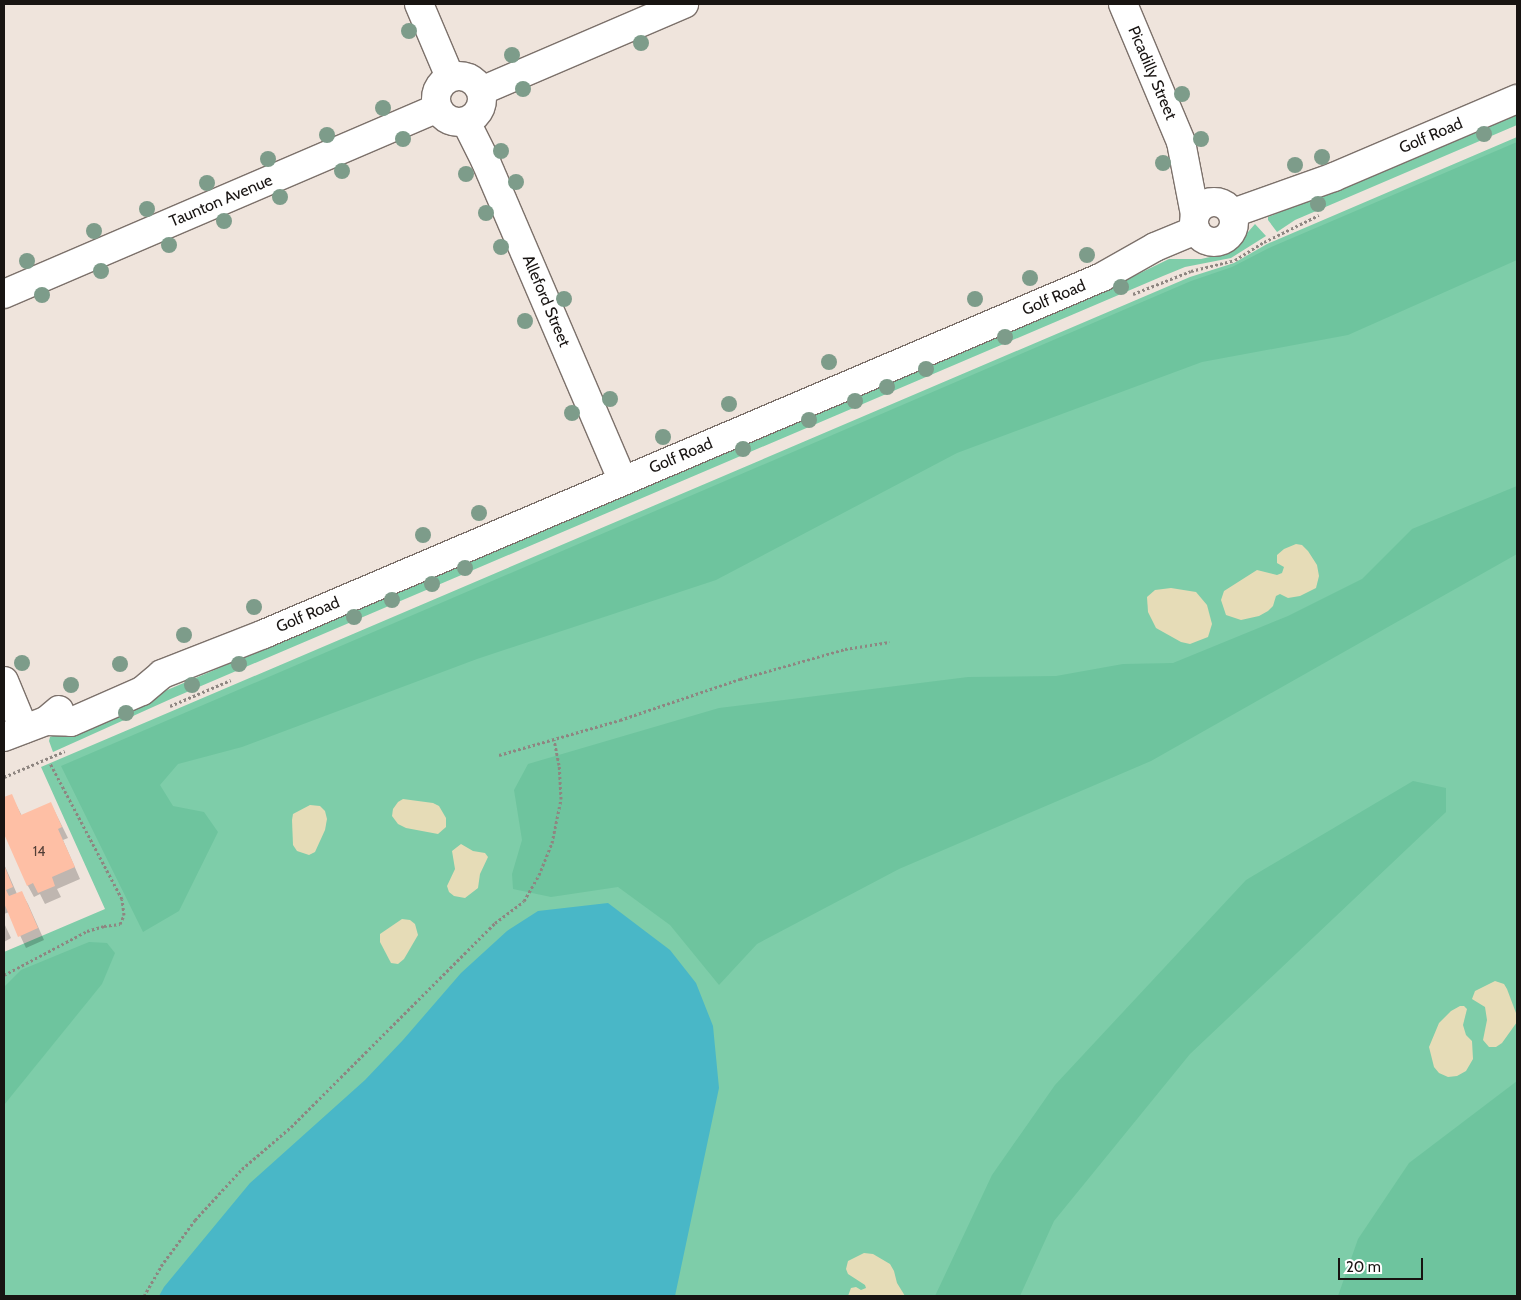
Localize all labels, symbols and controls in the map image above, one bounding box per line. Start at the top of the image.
street label: Picadilly Street [1124,23,1180,123]
street label: Golf Road [1396,114,1466,158]
street label: Taunton Avenue [167,171,275,231]
street label: Alleford Street [518,252,574,350]
street label: Golf Road [1019,276,1089,320]
street label: Golf Road [646,434,716,478]
street label: Golf Road [273,593,343,637]
house number: 14 [33,843,45,859]
scale bar [1341,1248,1426,1280]
text: 20 m [1346,1258,1381,1276]

